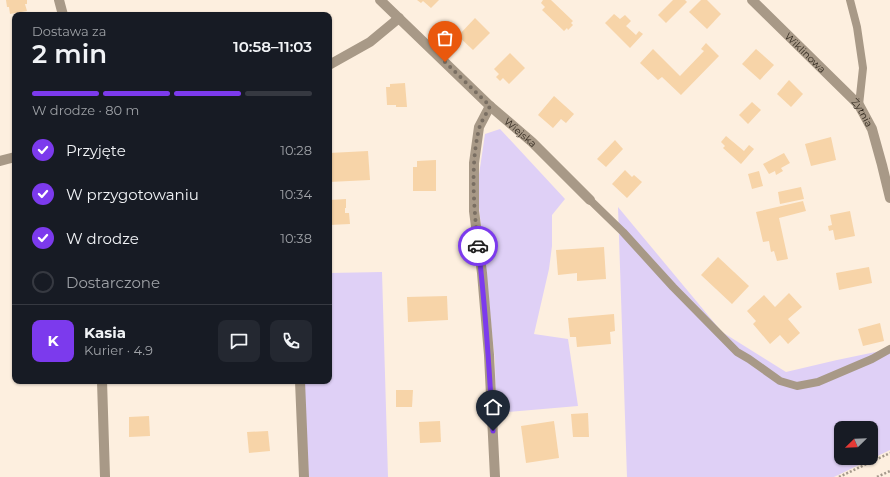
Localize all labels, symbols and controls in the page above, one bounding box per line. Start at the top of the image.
pin [428,21,462,62]
text: Dostawa za [32,23,106,39]
icon: bag [434,27,456,49]
street label: Wiklinowa [782,30,829,76]
text: 10:58–11:03 [233,37,312,56]
text: 2 min [32,38,107,70]
street label: Żytnia [849,95,876,129]
text: W drodze · 80 m [32,102,139,118]
street label: Wiejska [501,115,540,150]
icon: check [32,139,54,161]
text: Przyjęte [66,141,126,160]
text: 10:28 [280,142,312,158]
icon: check [32,183,54,205]
text: W przygotowaniu [66,185,199,204]
text: 10:34 [280,186,312,202]
courier [458,226,498,266]
icon: check [32,227,54,249]
text: W drodze [66,229,139,248]
text: 10:38 [280,230,312,246]
icon: car [467,235,489,257]
text: Dostarczone [66,273,160,292]
button: chat [218,320,260,362]
button: phone [270,320,312,362]
text: Kasia [84,323,126,342]
text: K [47,331,59,350]
text: Kurier · 4.9 [84,342,153,358]
pin [476,390,510,431]
icon: home [482,396,504,418]
north arrow [834,421,878,465]
map controls [834,421,878,465]

